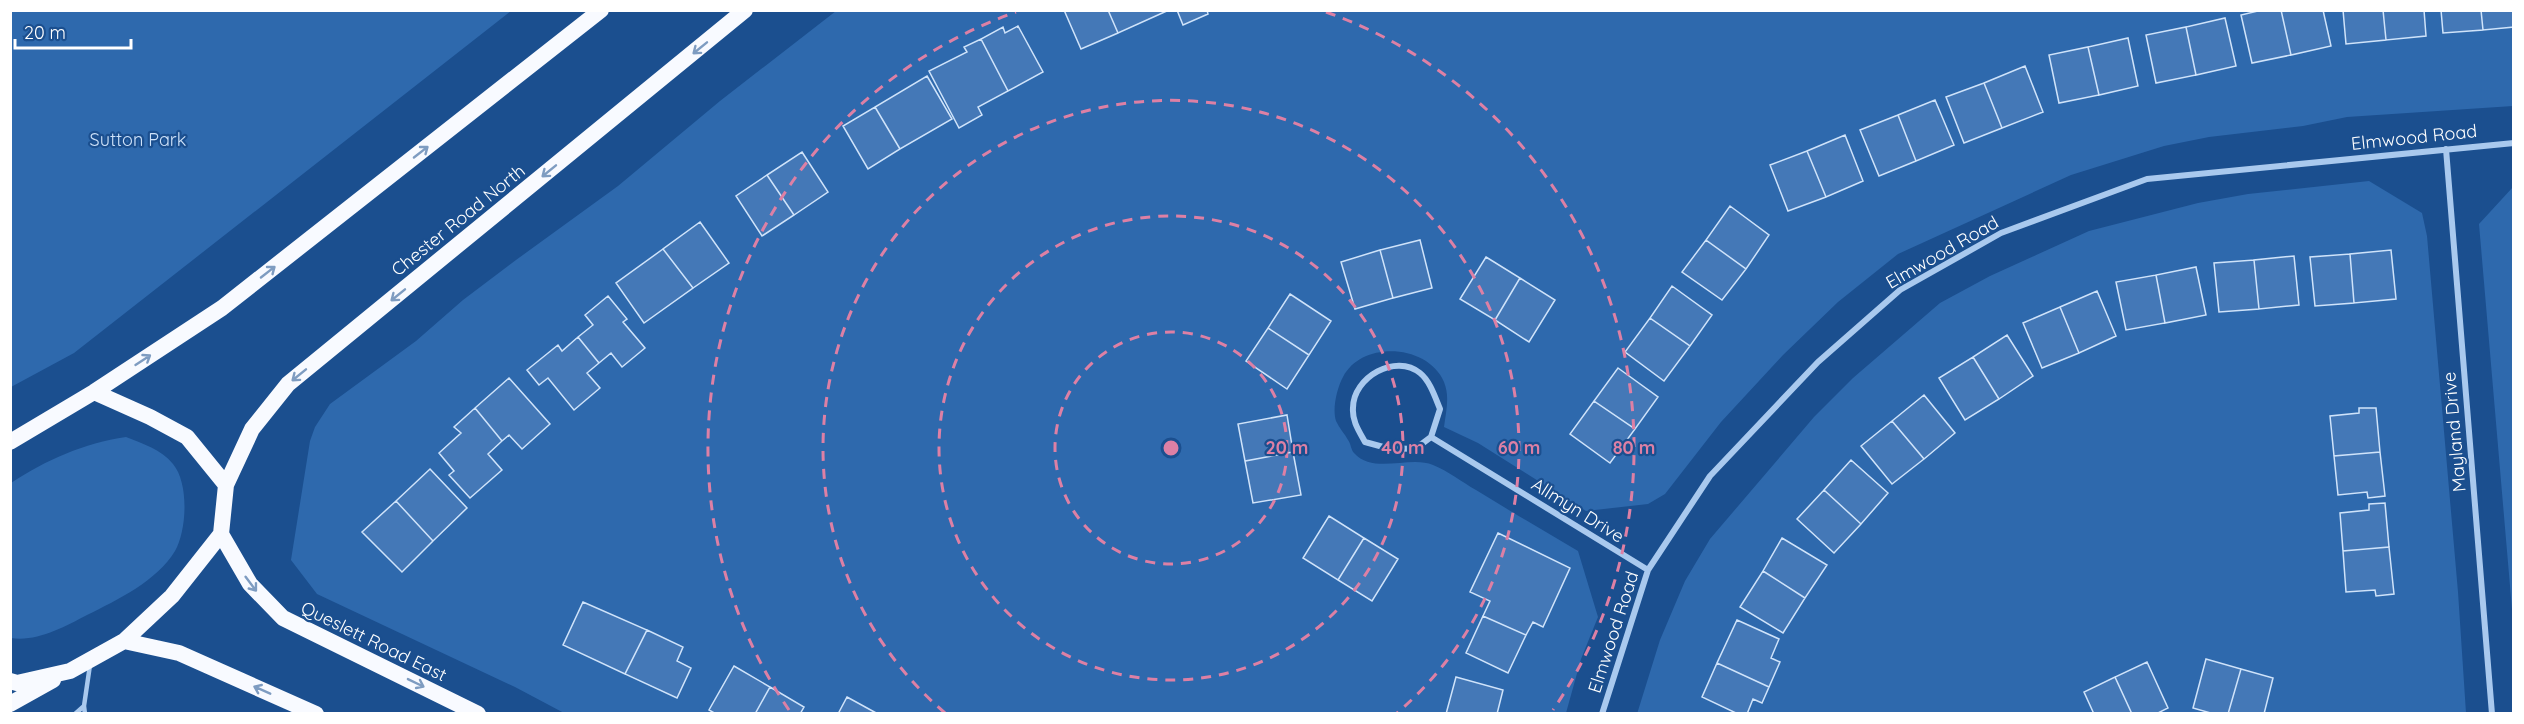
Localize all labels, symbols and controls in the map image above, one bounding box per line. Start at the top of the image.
scale bar [15,12,130,50]
text: 20 m [24,21,66,44]
one-way arrow [692,41,708,54]
street label: Elmwood Road [2350,119,2478,155]
park label: Sutton Park [90,128,186,151]
one-way arrow [413,145,429,158]
street label: Chester Road North [386,159,530,281]
one-way arrow [542,164,557,178]
street label: Elmwood Road [1881,210,2003,294]
one-way arrow [260,265,276,278]
one-way arrow [390,288,406,301]
one-way arrow [134,354,151,366]
one-way arrow [292,368,307,382]
street label: Mayland Drive [2437,371,2471,493]
text: 20 m [1266,436,1308,459]
text: 40 m [1381,436,1425,459]
text: 60 m [1498,436,1540,459]
text: 80 m [1613,436,1655,459]
centre of rings [1161,438,1181,458]
street label: Allmyn Drive [1527,472,1629,548]
street label: Elmwood Road [1583,568,1643,696]
one-way arrow [245,575,257,591]
street label: Queslett Road East [297,596,451,686]
one-way arrow [406,678,424,690]
one-way arrow [254,683,272,695]

